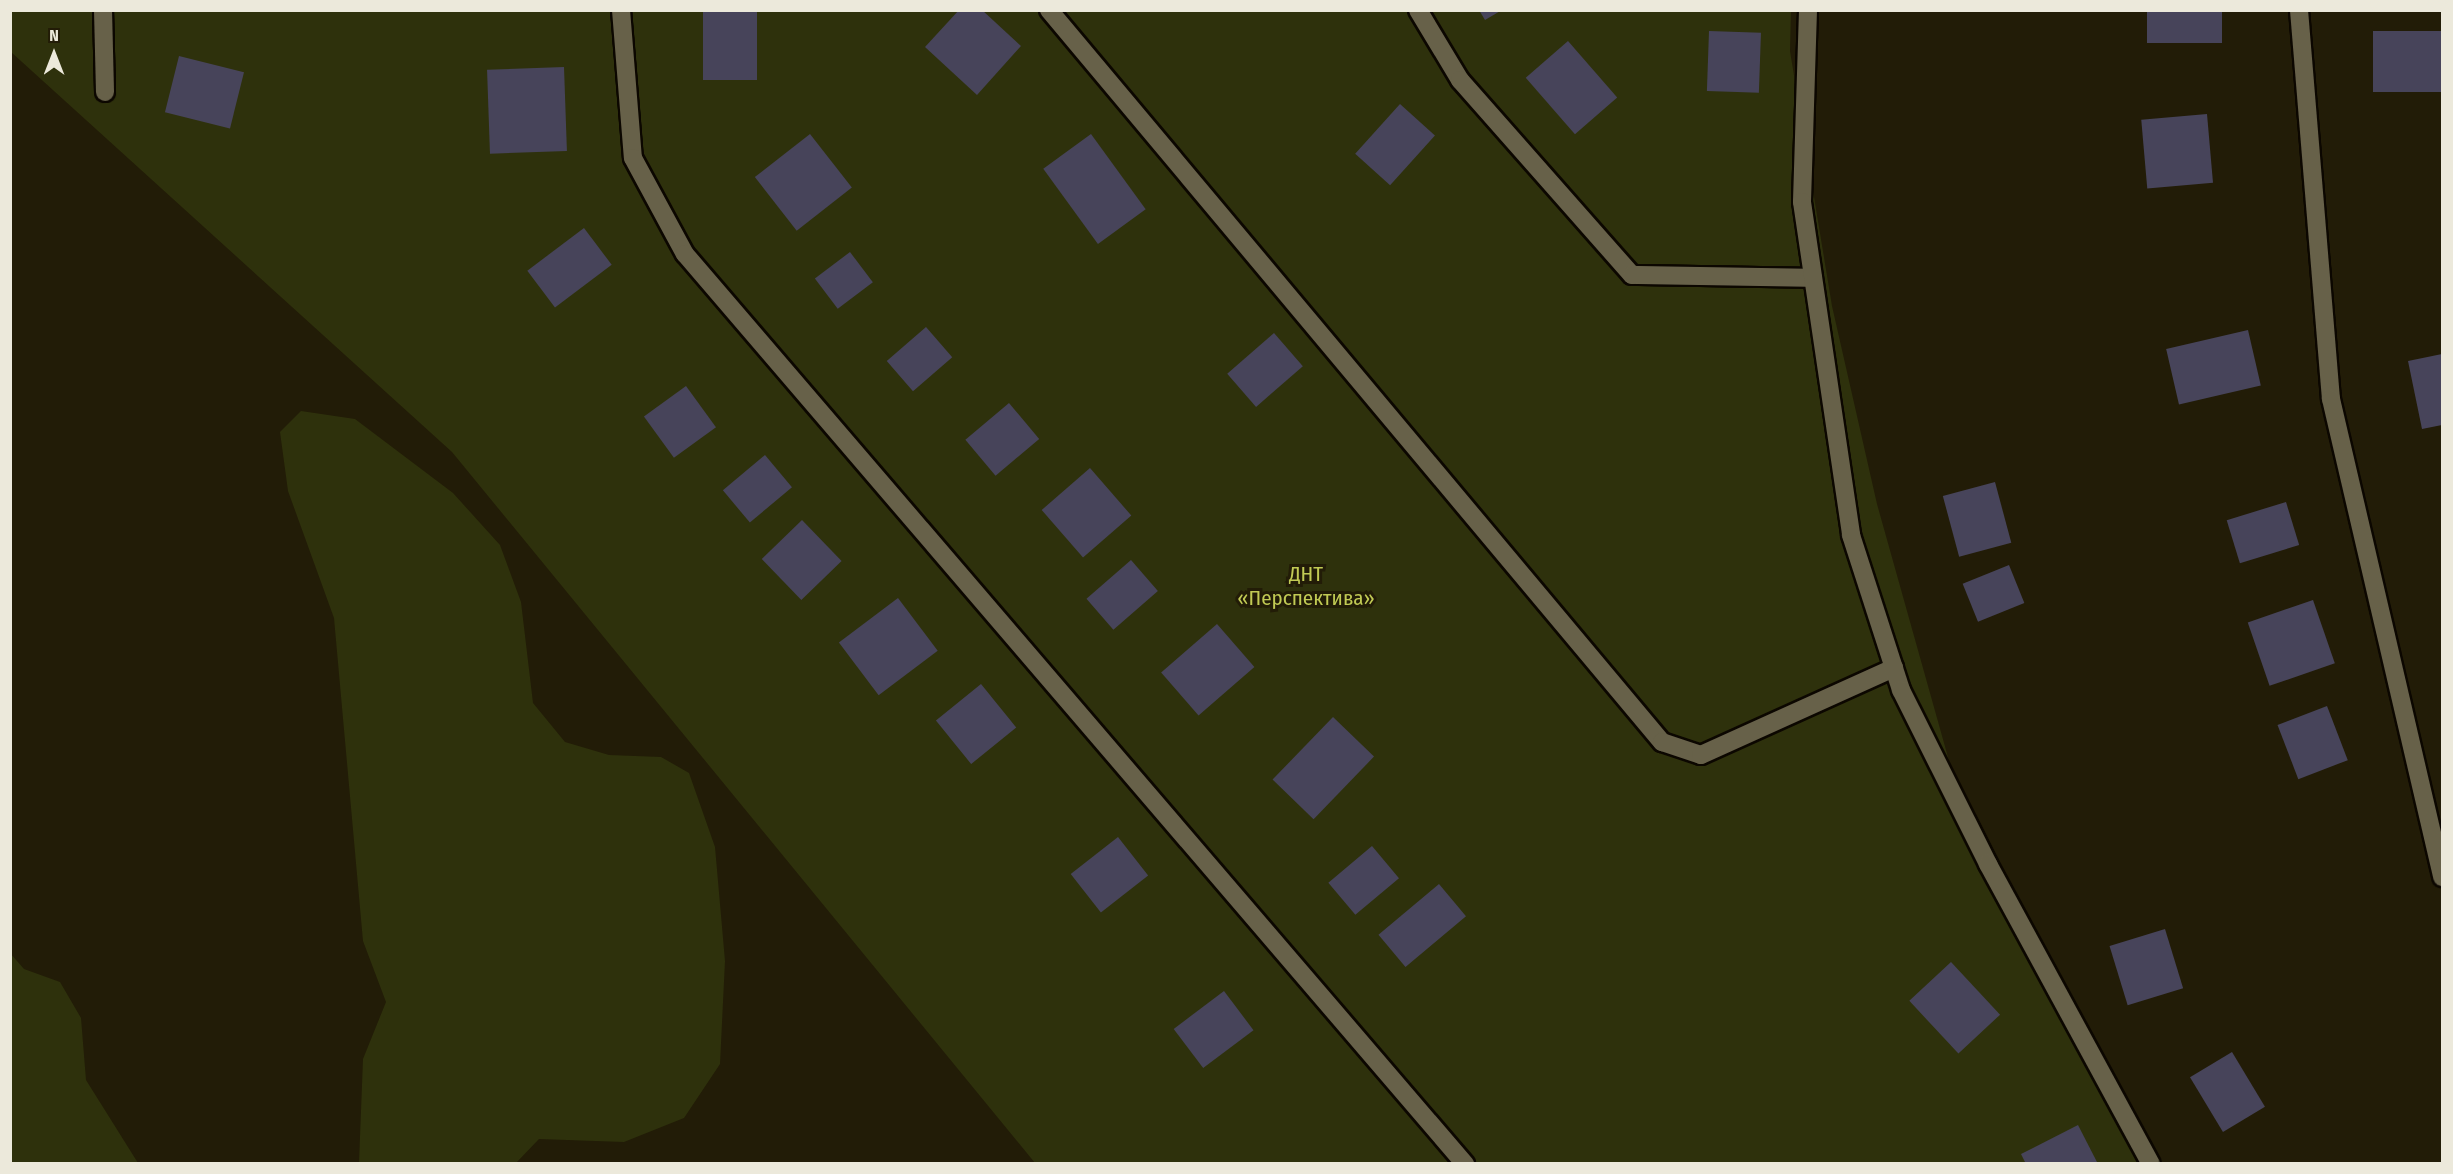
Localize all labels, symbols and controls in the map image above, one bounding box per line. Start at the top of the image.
north arrow [24,24,84,84]
text: N [49,26,59,45]
park label: ДНТ «Перспектива» [1237,561,1375,611]

